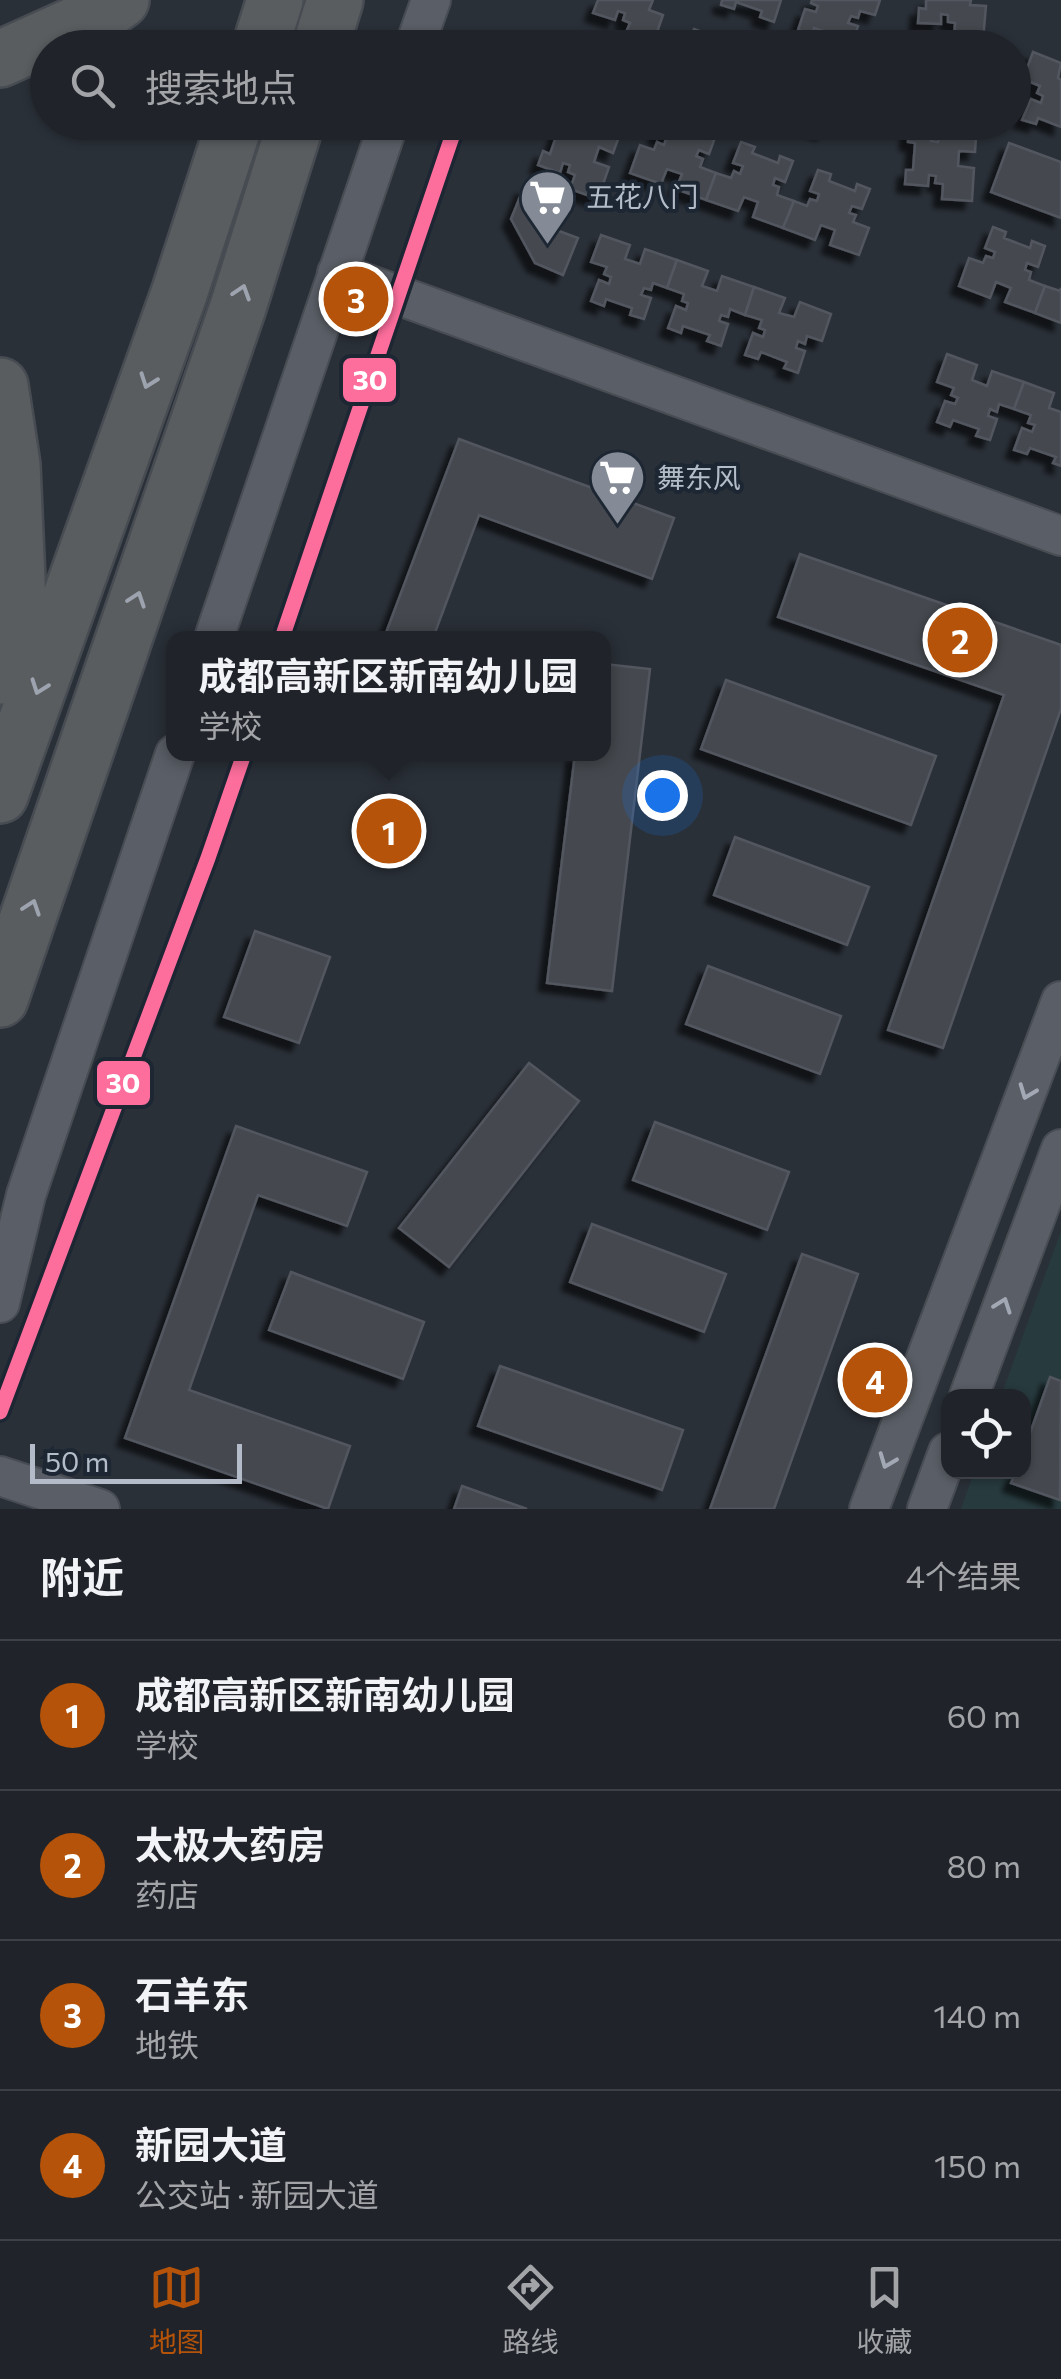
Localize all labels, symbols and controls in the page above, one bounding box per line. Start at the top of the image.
search box [30,30,1031,140]
icon: search [65,58,120,113]
text: 搜索地点 [145,63,297,110]
supermarket icon: 五花八门 [517,167,577,246]
place label: 五花八门 [586,179,698,213]
pin: 3 [324,262,388,336]
one-way arrow [231,284,251,301]
line badge: 30 [341,356,398,404]
text: 30 [353,362,387,396]
one-way arrow [139,371,160,388]
supermarket icon: 舞东风 [588,448,648,527]
place label: 舞东风 [657,460,741,494]
one-way arrow [126,592,146,609]
pin: 2 [928,602,992,678]
popup [166,631,611,761]
text: 成都高新区新南幼儿园 [198,651,579,698]
one-way arrow [30,677,51,694]
text: 学校 [198,705,263,745]
your location [637,770,688,821]
pin: 1 [356,794,422,868]
one-way arrow [20,899,40,916]
line badge: 30 [95,1059,152,1107]
text: 30 [106,1065,140,1099]
one-way arrow [1018,1082,1038,1100]
one-way arrow [991,1298,1012,1315]
pin: 4 [842,1342,908,1418]
map controls [941,1389,1031,1479]
button: locate [941,1389,1031,1479]
scale bar [30,1439,242,1484]
text: 50 m [45,1444,109,1478]
one-way arrow [878,1452,899,1469]
text: 附近 [40,1550,124,1602]
text: 4个结果 [906,1555,1021,1595]
text: 成都高新区新南幼儿园 [135,1670,515,1717]
text: 1 [65,1695,80,1735]
text: 60 m [947,1695,1021,1735]
text: 学校 [135,1724,199,1764]
text: 太极大药房 [135,1820,325,1867]
text: 2 [63,1845,82,1885]
text: 80 m [947,1845,1021,1885]
text: 药店 [135,1874,199,1914]
text: 石羊东 [135,1970,249,2017]
text: 3 [63,1995,82,2035]
text: 140 m [933,1995,1021,2035]
text: 地铁 [135,2024,199,2064]
text: 新园大道 [135,2120,287,2167]
text: 4 [63,2145,82,2185]
text: 150 m [934,2145,1021,2185]
text: 公交站 · 新园大道 [135,2174,379,2214]
tab: 地图 [149,2260,205,2360]
tab: 路线 [502,2260,558,2360]
tab: 收藏 [856,2260,912,2360]

